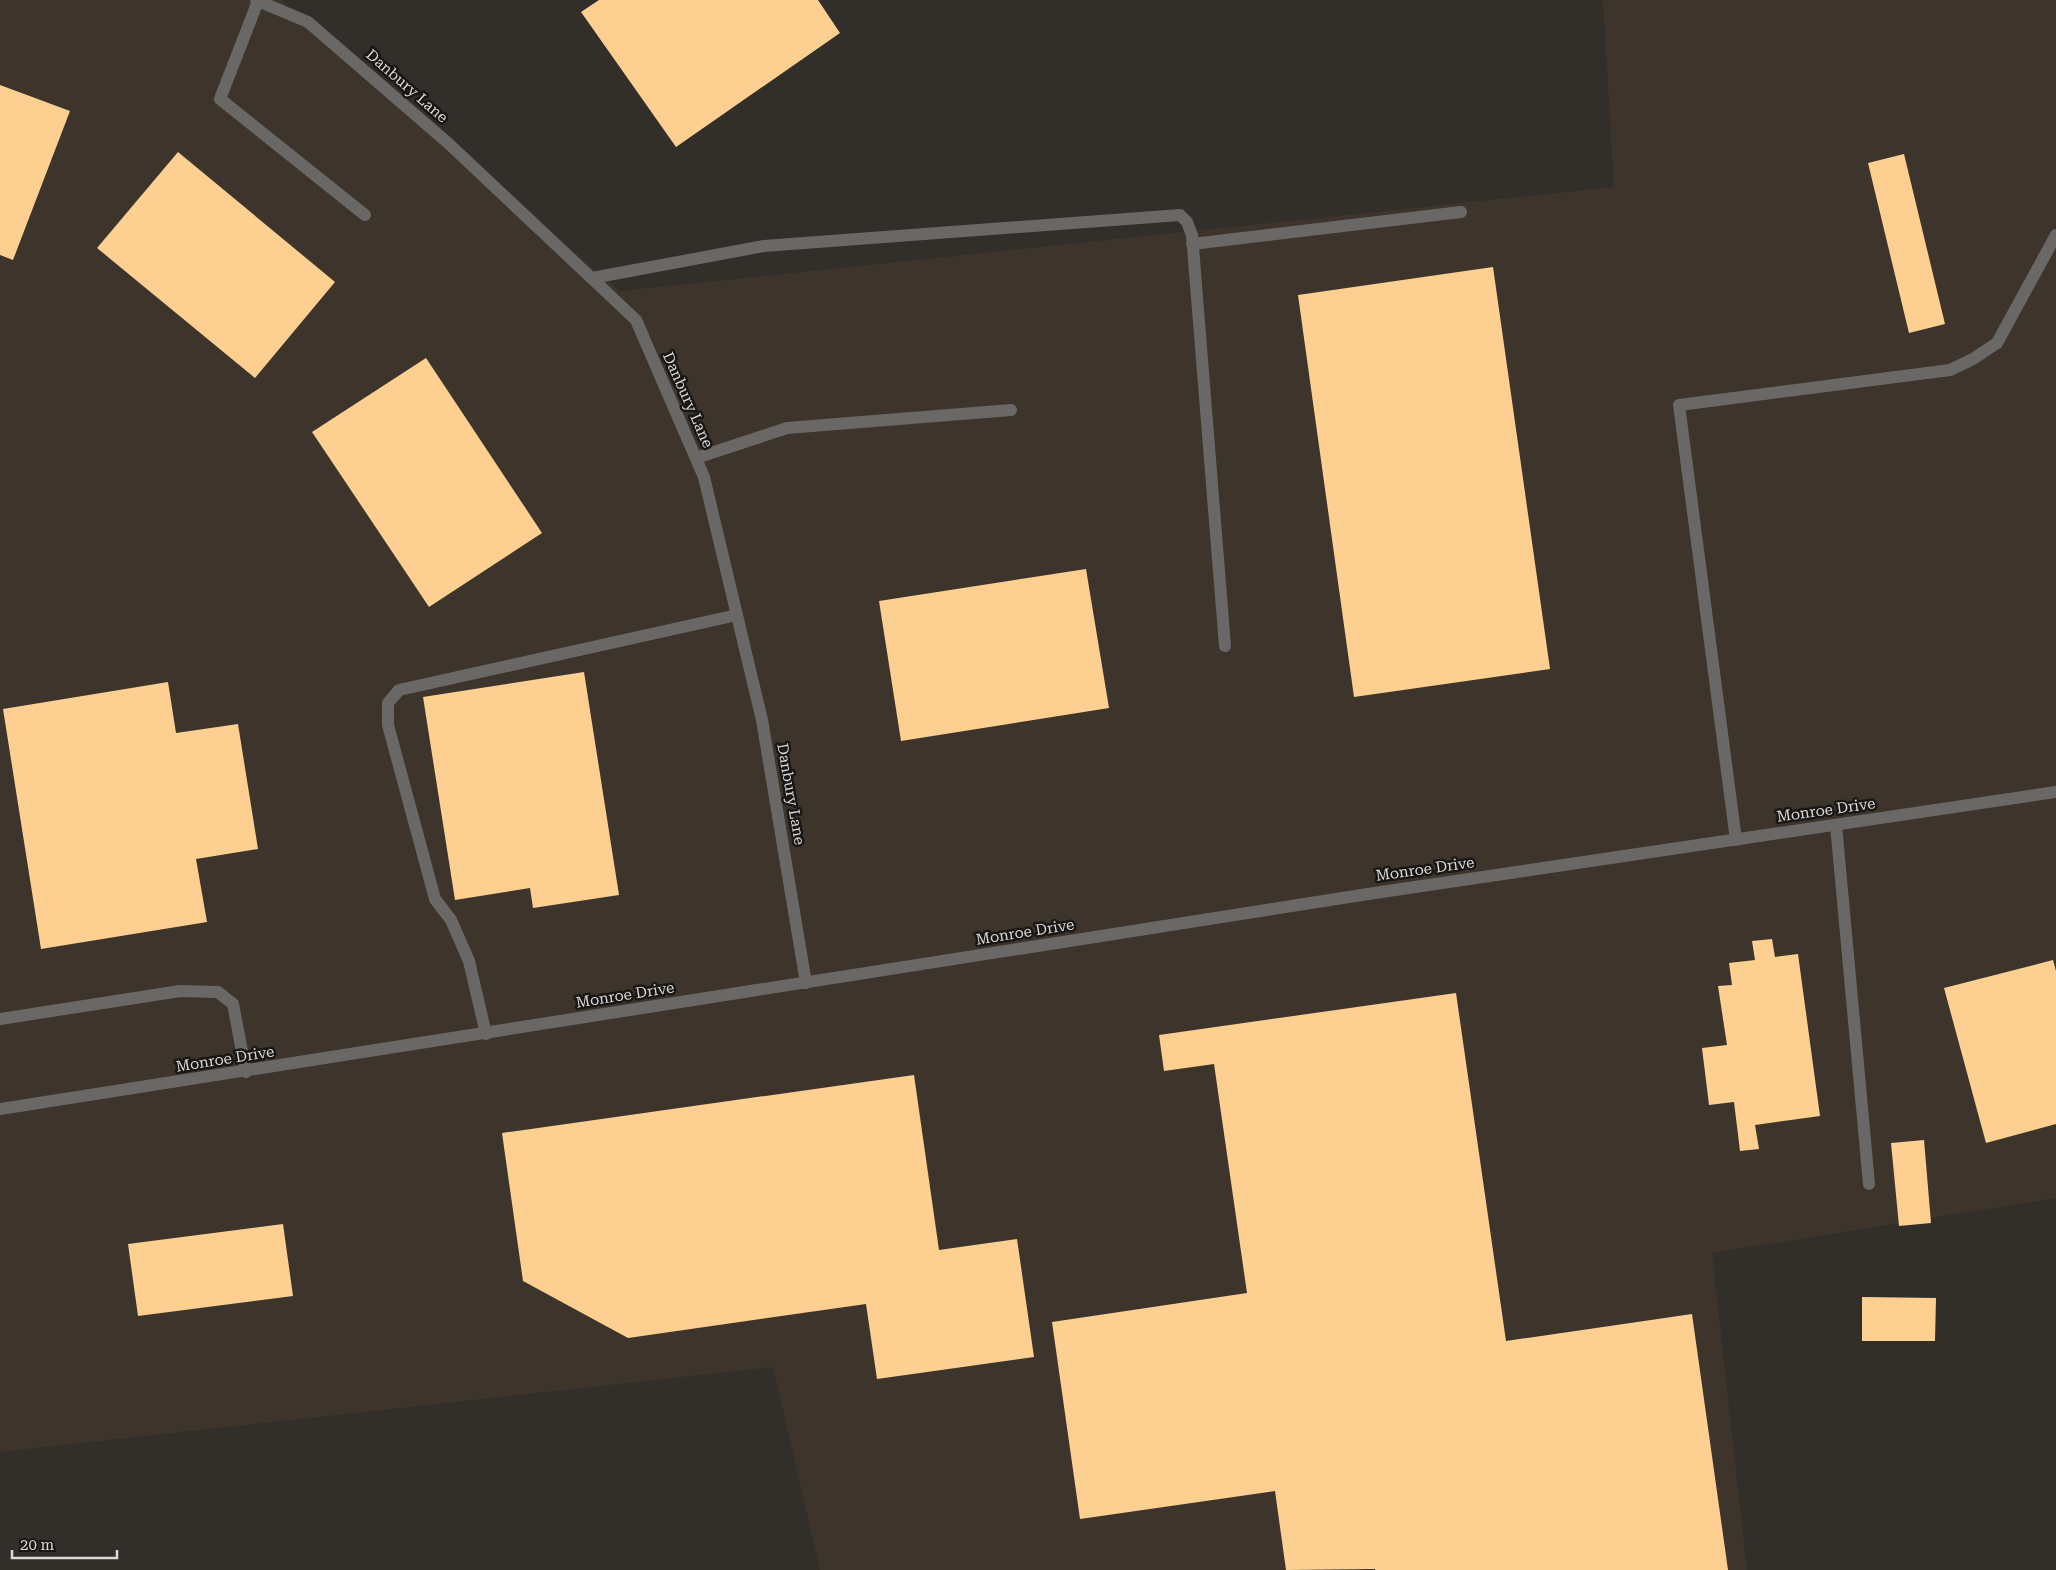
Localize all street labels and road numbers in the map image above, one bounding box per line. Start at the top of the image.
street label: Danbury Lane [362,45,452,127]
street label: Danbury Lane [659,349,717,451]
street label: Danbury Lane [773,742,809,846]
street label: Monroe Drive [1776,794,1876,826]
street label: Monroe Drive [1375,853,1475,885]
street label: Monroe Drive [974,915,1076,949]
street label: Monroe Drive [574,978,676,1012]
street label: Monroe Drive [174,1042,276,1076]

